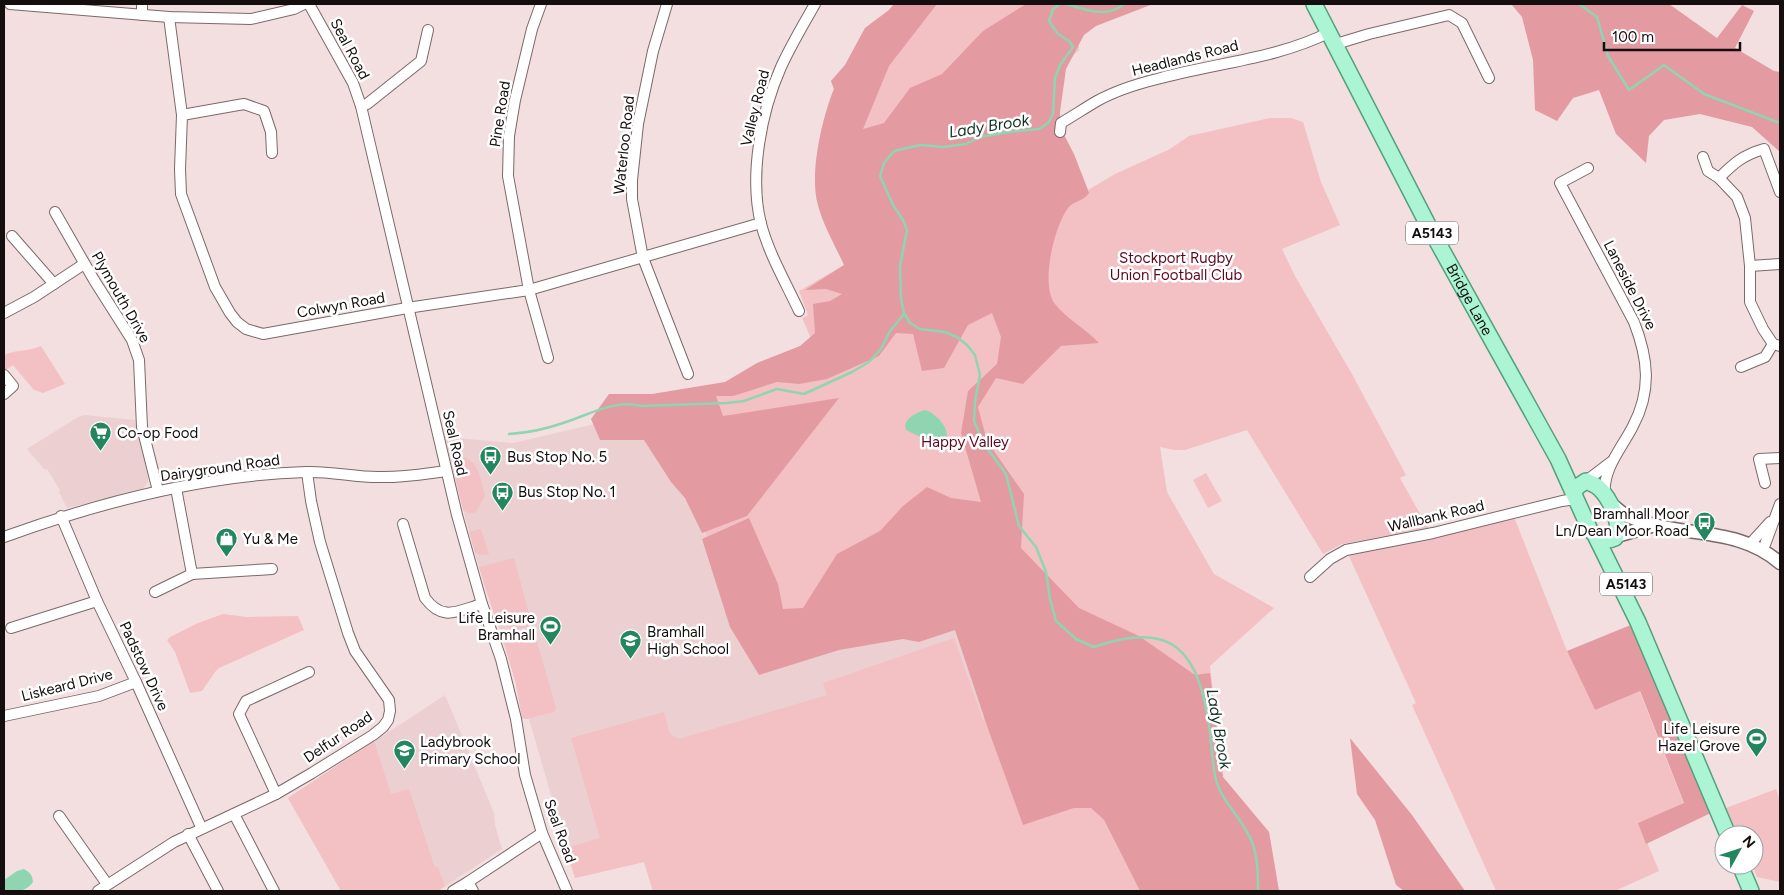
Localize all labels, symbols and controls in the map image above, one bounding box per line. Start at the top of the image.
street label: Seal Road [326,15,374,83]
scale bar [1604,20,1740,52]
text: 100 m [1612,28,1654,46]
street label: Headlands Road [1130,36,1240,80]
street label: Valley Road [737,68,773,148]
street label: Pine Road [486,80,514,148]
street label: Waterloo Road [610,95,638,195]
water label: Lady Brook [947,110,1032,142]
road number: A5143 [1406,222,1458,244]
street label: Laneside Drive [1600,237,1660,333]
street label: Plymouth Drive [88,248,154,346]
park label: Stockport Rugby Union Football Club [1110,249,1242,284]
street label: Bridge Lane [1442,261,1497,339]
street label: Colwyn Road [296,288,386,322]
street label: Seal Road [439,409,471,477]
supermarket icon: Co-op Food [89,421,113,452]
place label: Co-op Food [117,424,198,442]
park label: Happy Valley [921,433,1009,451]
bus stop icon: Bus Stop No. 5 [479,445,503,476]
place label: Bus Stop No. 5 [507,448,607,466]
street label: Dairyground Road [159,451,281,485]
bus stop icon: Bus Stop No. 1 [490,480,514,511]
place label: Bus Stop No. 1 [518,483,616,501]
street label: Wallbank Road [1386,496,1486,536]
place label: Bramhall Moor Ln/Dean Moor Road [1555,505,1689,540]
bus stop icon: Bramhall Moor Ln/Dean Moor Road [1693,511,1717,542]
shop icon: Yu & Me [215,527,239,558]
place label: Yu & Me [243,530,298,548]
road number: A5143 [1600,572,1652,596]
place label: Life Leisure Bramhall [458,609,535,644]
sports icon: Life Leisure Bramhall [539,615,563,646]
street label: Padstow Drive [116,619,172,713]
place label: Bramhall High School [647,623,729,658]
school or university icon: Bramhall High School [619,629,643,660]
street label: Liskeard Drive [19,665,115,705]
water label: Lady Brook [1203,687,1236,772]
street label: Delfur Road [300,707,376,767]
place label: Life Leisure Hazel Grove [1658,720,1740,755]
sports icon: Life Leisure Hazel Grove [1744,726,1768,757]
place label: Ladybrook Primary School [420,733,521,768]
school or university icon: Ladybrook Primary School [392,739,416,770]
street label: Seal Road [540,797,580,865]
north arrow [1714,825,1764,875]
text: N [1739,832,1759,852]

